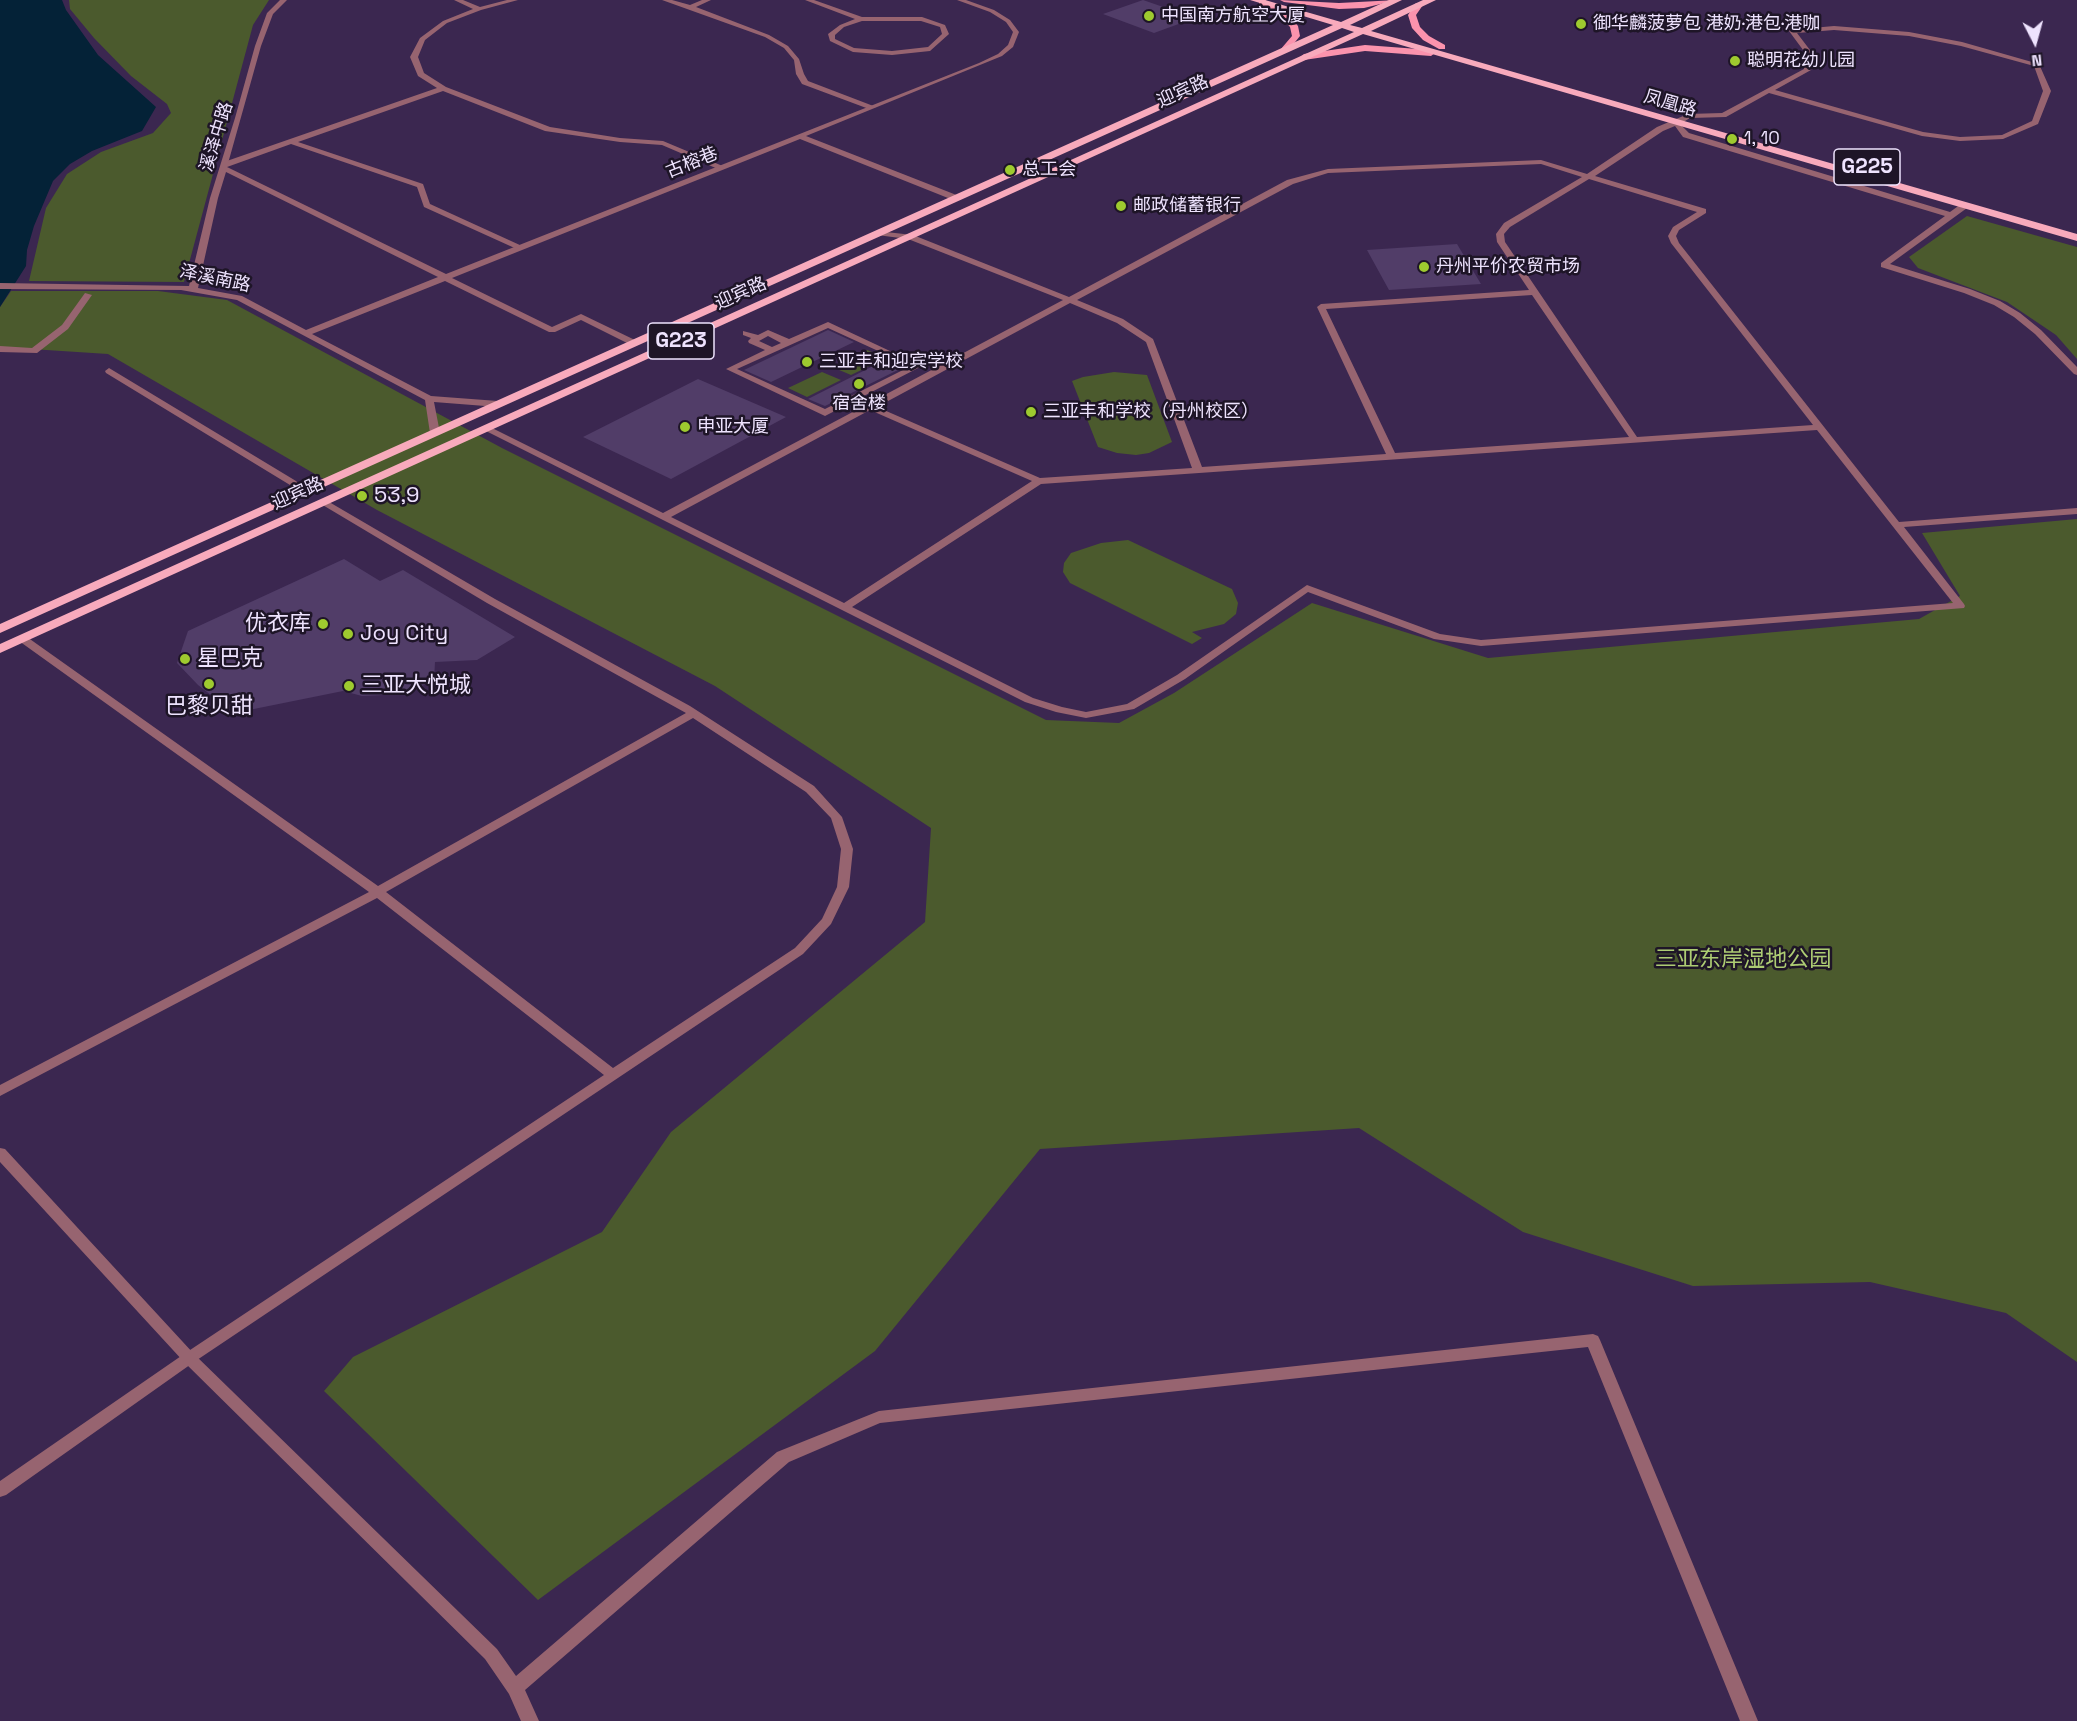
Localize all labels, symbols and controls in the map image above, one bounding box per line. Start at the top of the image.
place label: 中国南方航空大厦 [1161,5,1305,27]
marker: 中国南方航空大厦 [1142,9,1156,23]
north arrow [2005,12,2065,72]
place label: 御华麟菠萝包 港奶·港包·港咖 [1593,13,1820,35]
marker: 御华麟菠萝包 港奶·港包·港咖 [1574,17,1588,31]
text: N [2031,49,2043,71]
place label: 聪明花幼儿园 [1747,50,1855,72]
marker: 聪明花幼儿园 [1728,54,1742,68]
street label: 迎宾路 [1154,71,1212,113]
street label: 凤凰路 [1641,86,1699,122]
street label: 溪泽中路 [196,99,238,175]
place label: 1, 10 [1744,128,1780,150]
marker: 1, 10 [1725,132,1739,146]
street label: 古榕巷 [663,143,721,183]
road number: G225 [1834,149,1900,185]
place label: 总工会 [1022,159,1076,181]
marker: 总工会 [1003,163,1017,177]
place label: 邮政储蓄银行 [1133,195,1241,217]
marker: 邮政储蓄银行 [1114,199,1128,213]
place label: 丹州平价农贸市场 [1436,256,1580,278]
marker: 丹州平价农贸市场 [1417,260,1431,274]
street label: 泽溪南路 [178,261,252,297]
street label: 迎宾路 [712,273,770,315]
road number: G223 [648,323,714,359]
place label: 三亚丰和迎宾学校 [819,351,963,373]
marker: 三亚丰和迎宾学校 [800,355,814,369]
marker: 宿舍楼 [852,377,866,391]
place label: 宿舍楼 [832,393,886,415]
place label: 三亚丰和学校（丹州校区） [1043,401,1259,423]
marker: 三亚丰和学校（丹州校区） [1024,405,1038,419]
place label: 申亚大厦 [697,416,769,438]
marker: 申亚大厦 [678,420,692,434]
street label: 迎宾路 [269,473,327,515]
place label: 53,9 [374,483,419,509]
marker: 53,9 [355,489,369,503]
place label: 优衣库 [245,611,311,637]
marker: 优衣库 [316,617,330,631]
place label: Joy City [360,621,448,647]
marker: Joy City [341,627,355,641]
place label: 星巴克 [197,646,263,672]
marker: 星巴克 [178,652,192,666]
place label: 三亚大悦城 [361,673,471,699]
marker: 巴黎贝甜 [202,677,216,691]
marker: 三亚大悦城 [342,679,356,693]
place label: 巴黎贝甜 [165,694,253,720]
park label: 三亚东岸湿地公园 [1655,947,1831,973]

